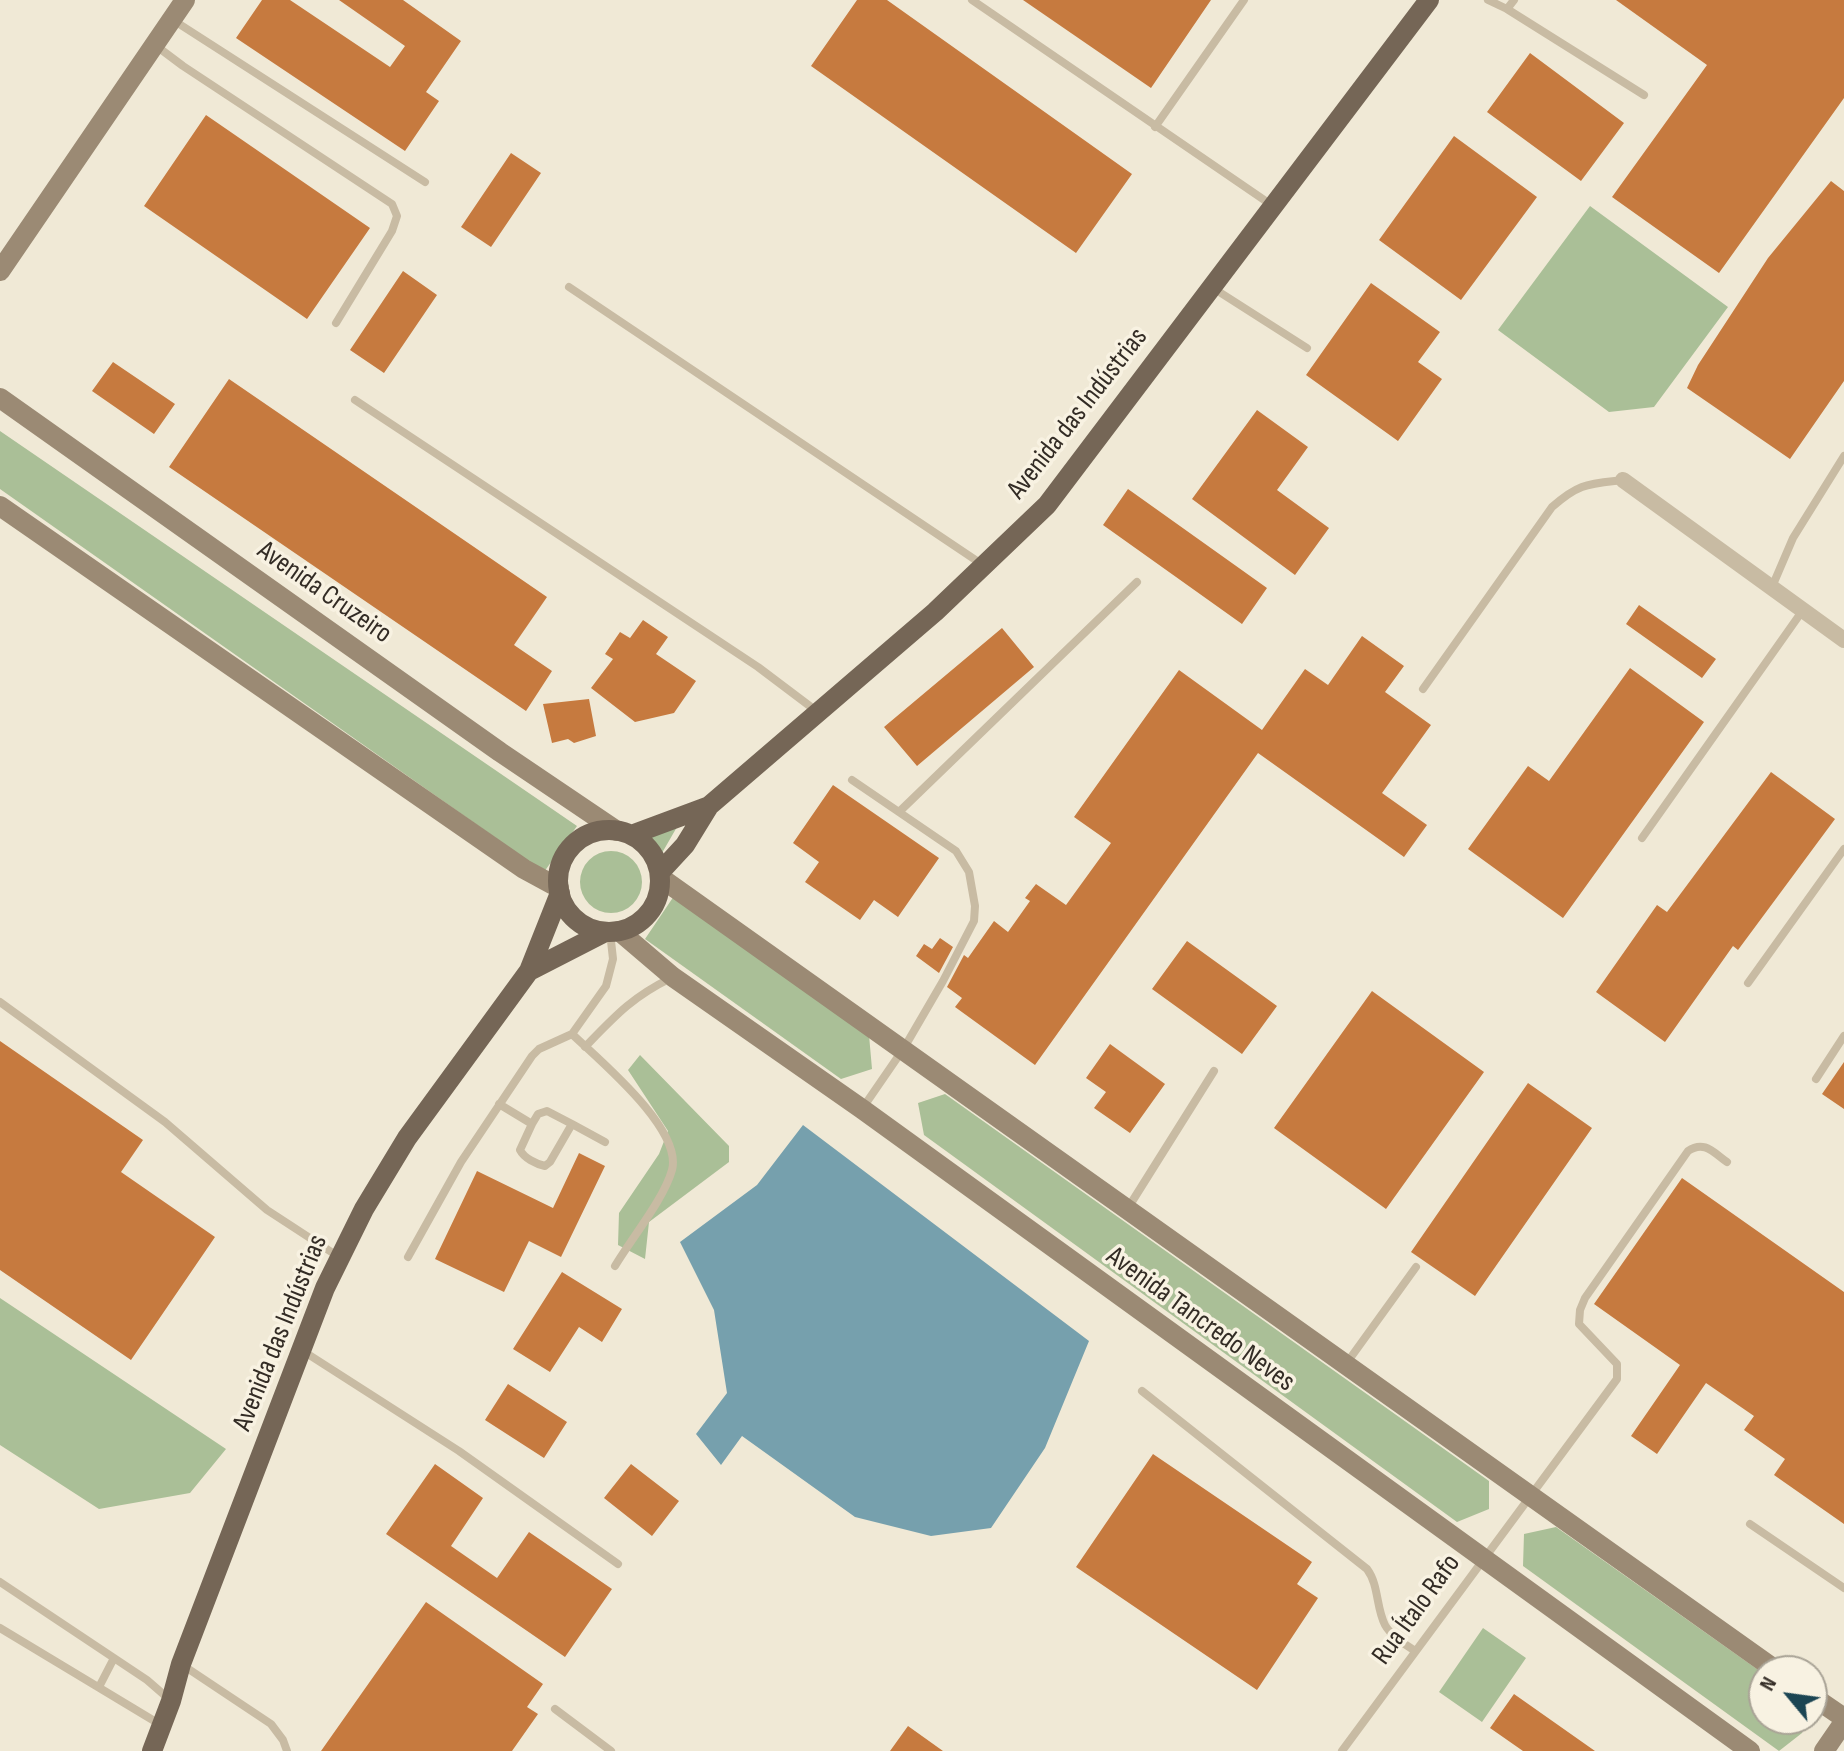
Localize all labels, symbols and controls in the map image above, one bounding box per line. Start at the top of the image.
street label: Avenida das Indústrias [1001,322,1155,506]
street label: Avenida Cruzeiro [250,534,398,652]
street label: Avenida das Indústrias [226,1230,336,1436]
street label: Avenida Tancredo Neves [1099,1240,1301,1400]
street label: Rua Ítalo Rafo [1366,1548,1468,1672]
north arrow [1748,1655,1828,1735]
text: N [1754,1672,1783,1696]

